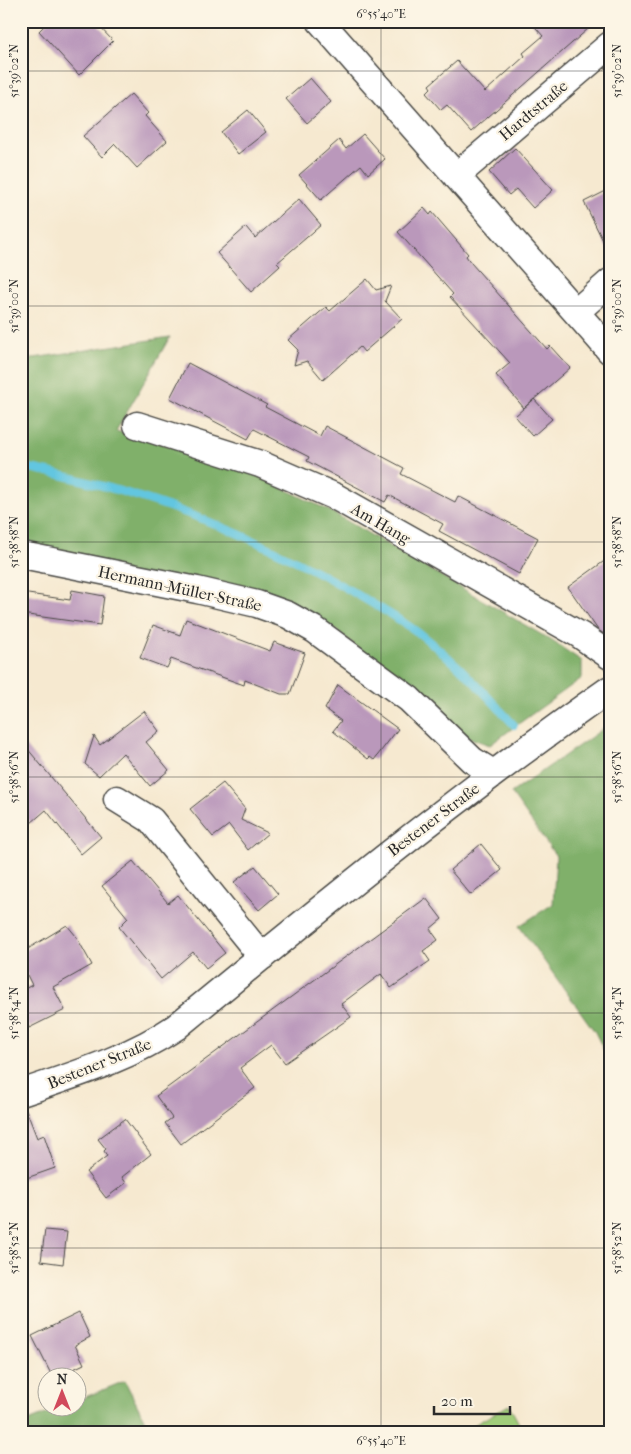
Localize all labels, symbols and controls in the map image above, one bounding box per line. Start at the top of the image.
text: 6°55'40"E [356,7,406,21]
text: 51°39'02"N [7,44,21,98]
text: 51°39'02"N [610,44,624,98]
street label: Hardtstraße [495,76,572,145]
text: 51°39'00"N [7,279,21,333]
text: 51°39'00"N [610,279,624,333]
street label: Am Hang [347,498,414,548]
text: 51°38'58"N [7,516,21,568]
text: 51°38'58"N [610,516,624,568]
street label: Hermann-Müller-Straße [96,562,263,615]
text: 51°38'56"N [7,751,21,803]
text: 51°38'56"N [610,751,624,803]
street label: Bestener Straße [384,779,483,860]
text: 51°38'54"N [7,986,21,1040]
text: 51°38'54"N [610,986,624,1040]
street label: Bestener Straße [45,1034,154,1093]
text: 51°38'52"N [7,1222,21,1274]
text: 51°38'52"N [610,1222,624,1274]
north arrow [38,1366,88,1416]
text: N [57,1371,68,1388]
scale bar [434,1384,510,1416]
text: 20 m [441,1392,473,1410]
text: 6°55'40"E [356,1434,406,1448]

